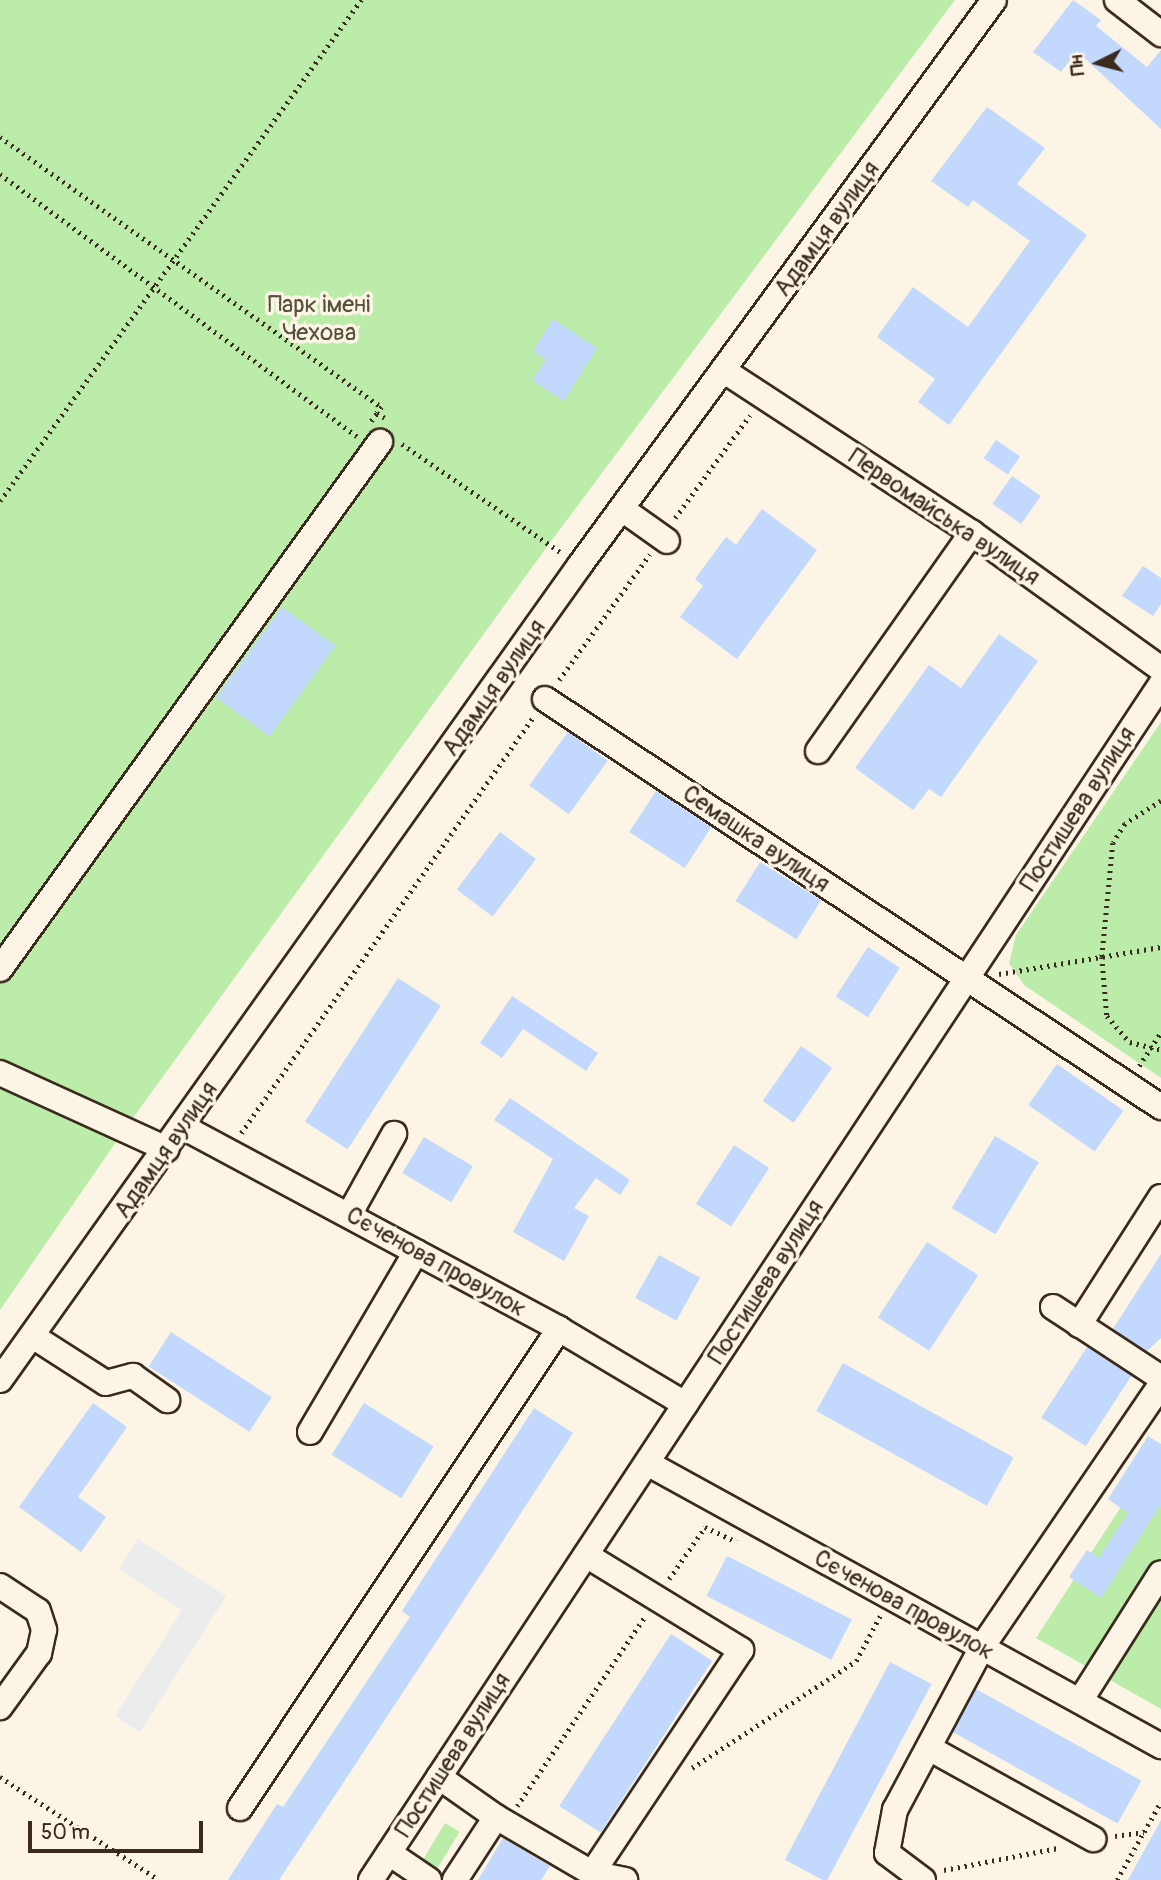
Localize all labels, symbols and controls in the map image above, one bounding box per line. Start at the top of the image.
north arrow [1063,28,1133,98]
text: Пн [1064,54,1090,77]
street label: Адамця вулиця [768,156,886,302]
park label: Парк імені Чехова [268,291,370,347]
street label: Первомайська вулиця [843,442,1045,592]
street label: Адамця вулиця [436,614,552,762]
street label: Постишева вулиця [1014,721,1142,897]
street label: Семашка вулиця [677,779,835,899]
street label: Адамця вулиця [108,1076,224,1224]
street label: Постишева вулиця [702,1194,830,1370]
street label: Сєченова провулок [341,1201,531,1323]
street label: Сєченова провулок [809,1544,999,1666]
street label: Постишева вулиця [389,1667,517,1843]
scale bar [32,1806,206,1850]
text: 50 m [41,1819,90,1846]

